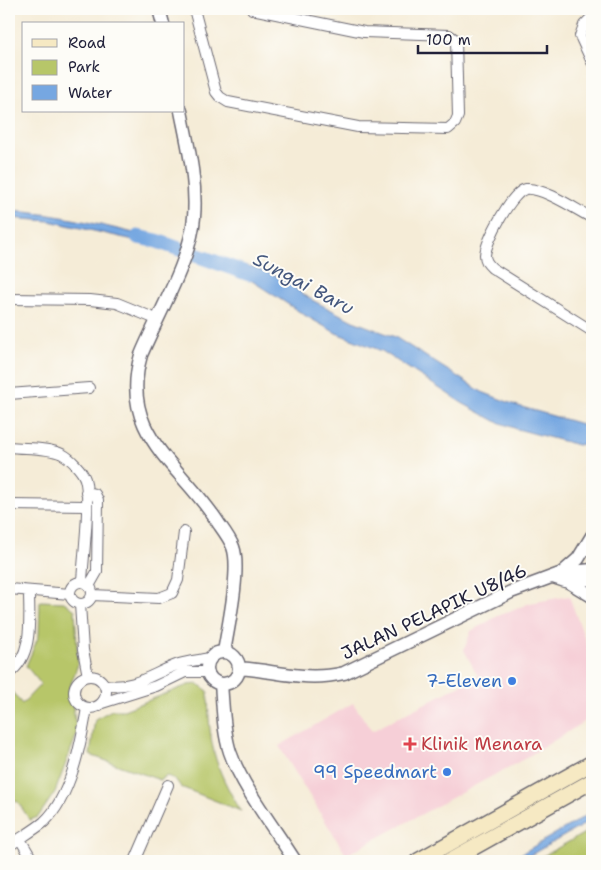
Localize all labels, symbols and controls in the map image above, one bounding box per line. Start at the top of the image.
legend [22,22,185,112]
scale bar [418,22,547,54]
text: 100 m [426,30,471,50]
text: Road [68,33,106,53]
text: Park [68,57,100,77]
text: Water [68,83,112,103]
water label: Sungai Baru [249,246,358,320]
street label: JALAN PELAPIK U8/46 [337,558,531,666]
place label: 7-Eleven [426,669,502,693]
marker: 7-Eleven [506,675,518,687]
place label: Klinik Menara [421,732,542,756]
marker: Klinik Menara [403,737,417,751]
place label: 99 Speedmart [313,760,437,784]
marker: 99 Speedmart [441,766,453,778]

